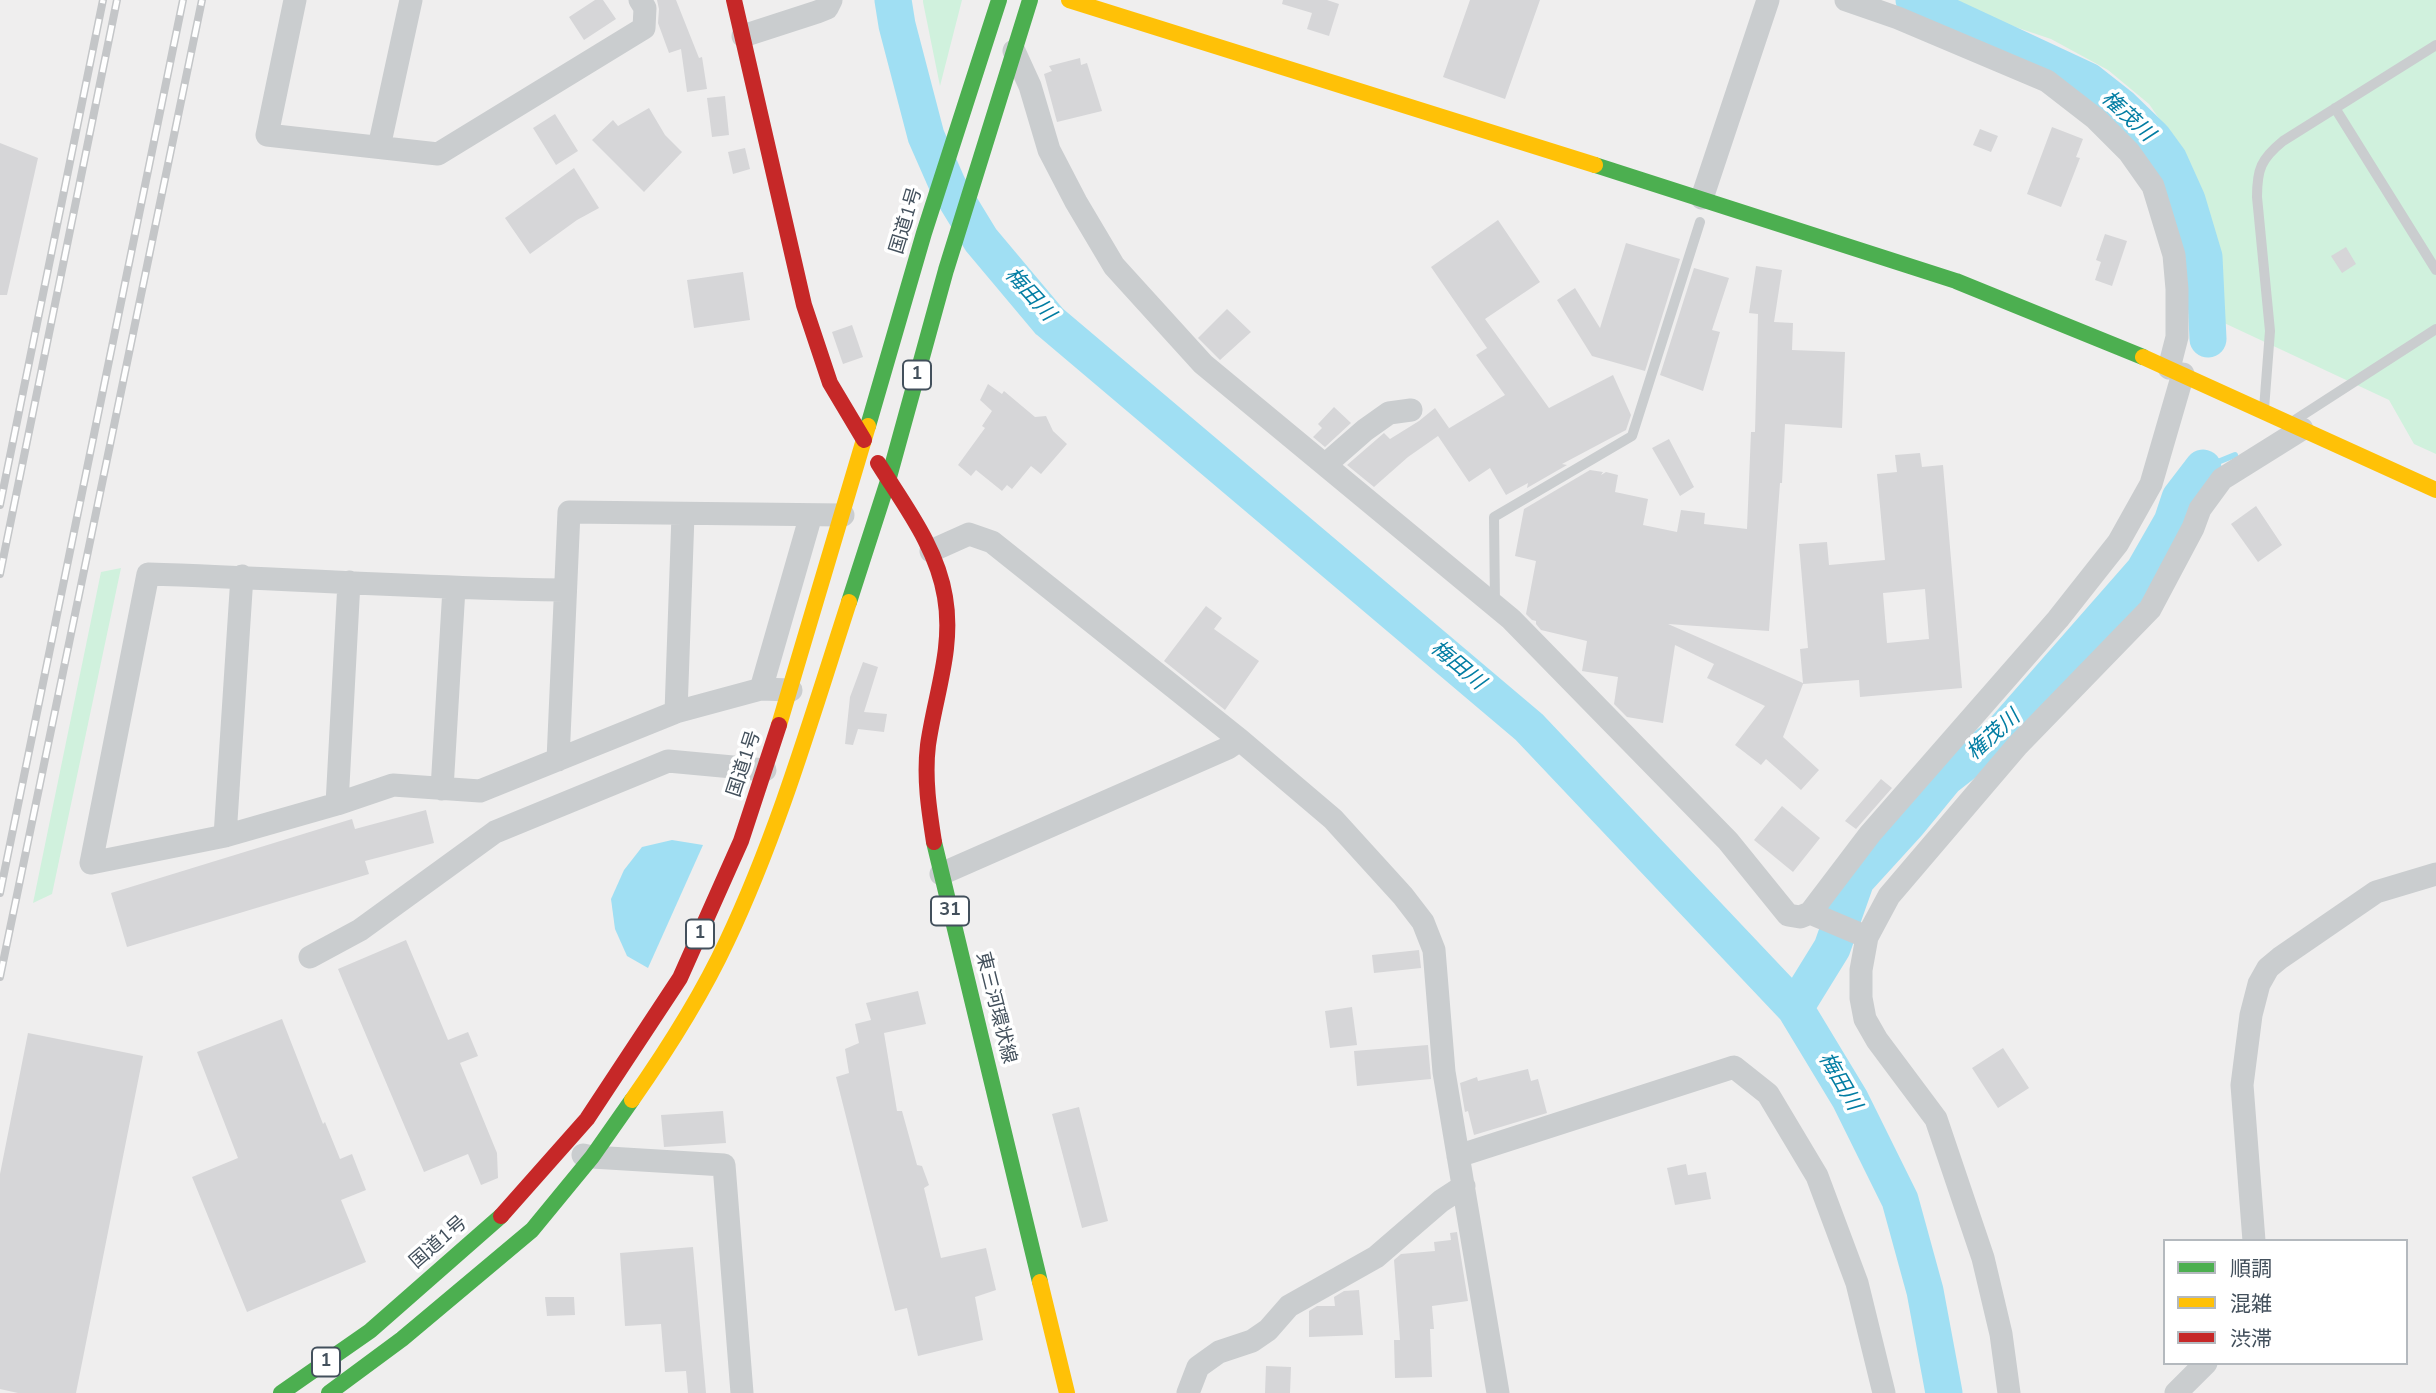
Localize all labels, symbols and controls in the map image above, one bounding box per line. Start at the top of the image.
water label: 権茂川 [2095,86,2159,148]
street label: 国道1号 [886,185,928,257]
water label: 梅田川 [999,263,1059,327]
road number: 1 [903,360,931,390]
water label: 梅田川 [1425,636,1489,696]
water label: 権茂川 [1962,706,2026,766]
street label: 国道1号 [724,728,766,800]
road number: 31 [931,896,969,926]
road number: 1 [686,919,714,948]
street label: 東三河環状線 [970,950,1020,1066]
water label: 梅田川 [1812,1048,1866,1116]
street label: 国道1号 [406,1212,472,1274]
legend [2163,1239,2408,1365]
text: 順調 [2230,1255,2272,1283]
text: 混雑 [2230,1290,2272,1318]
text: 渋滞 [2230,1325,2272,1353]
road number: 1 [312,1348,340,1377]

